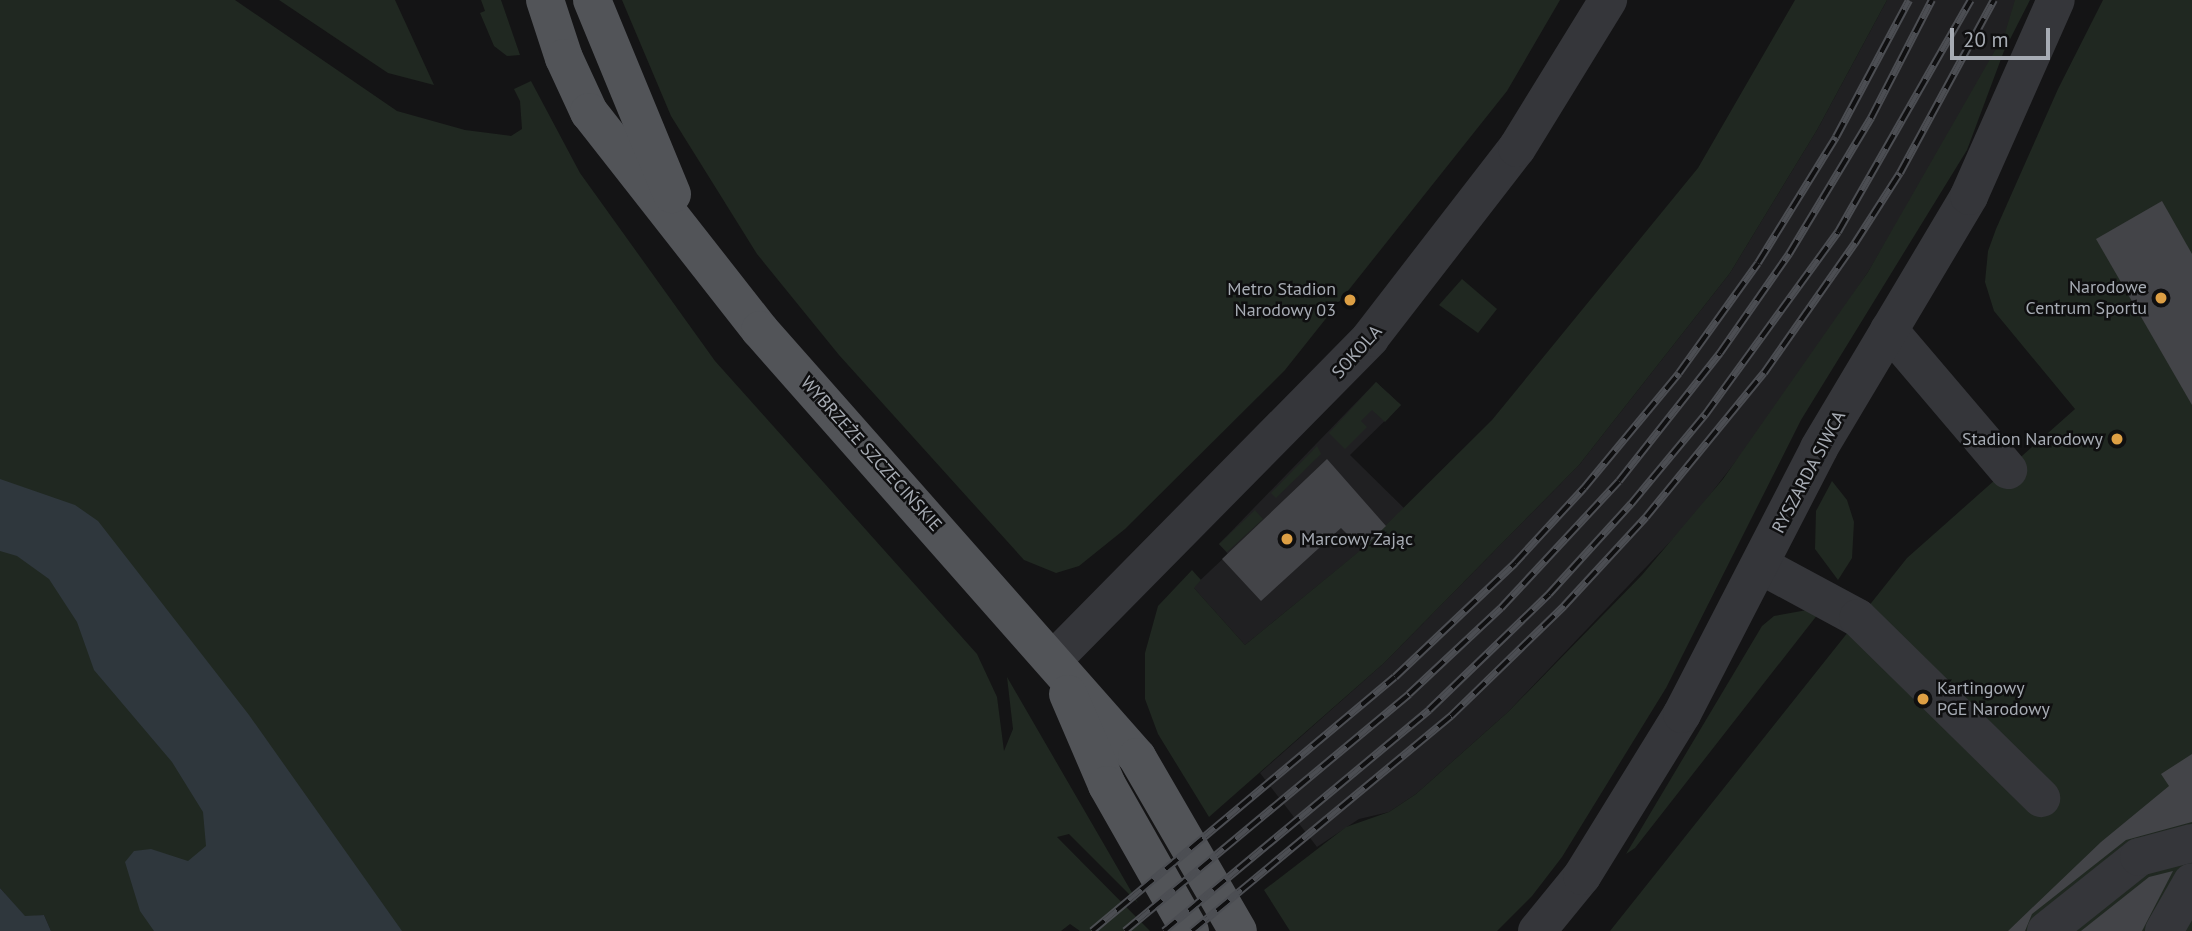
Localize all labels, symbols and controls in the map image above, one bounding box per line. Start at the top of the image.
scale bar [1954,14,2054,58]
text: 20 m [1963,26,2009,53]
place label: Narodowe Centrum Sportu [2026,277,2147,320]
place label: Metro Stadion Narodowy 03 [1227,279,1336,322]
marker: Narodowe Centrum Sportu [2153,290,2169,306]
marker: Metro Stadion Narodowy 03 [1342,292,1358,308]
street label: SOKOLA [1327,321,1387,383]
street label: WYBRZEŻE SZCZECIŃSKIE [796,372,946,536]
street label: RYSZARDA SIWCA [1767,407,1851,537]
place label: Stadion Narodowy [1962,428,2103,450]
marker: Stadion Narodowy [2109,431,2125,447]
place label: Marcowy Zając [1301,528,1414,550]
marker: Marcowy Zając [1279,531,1295,547]
place label: Kartingowy PGE Narodowy [1937,678,2050,720]
marker: Kartingowy PGE Narodowy [1915,691,1931,707]

